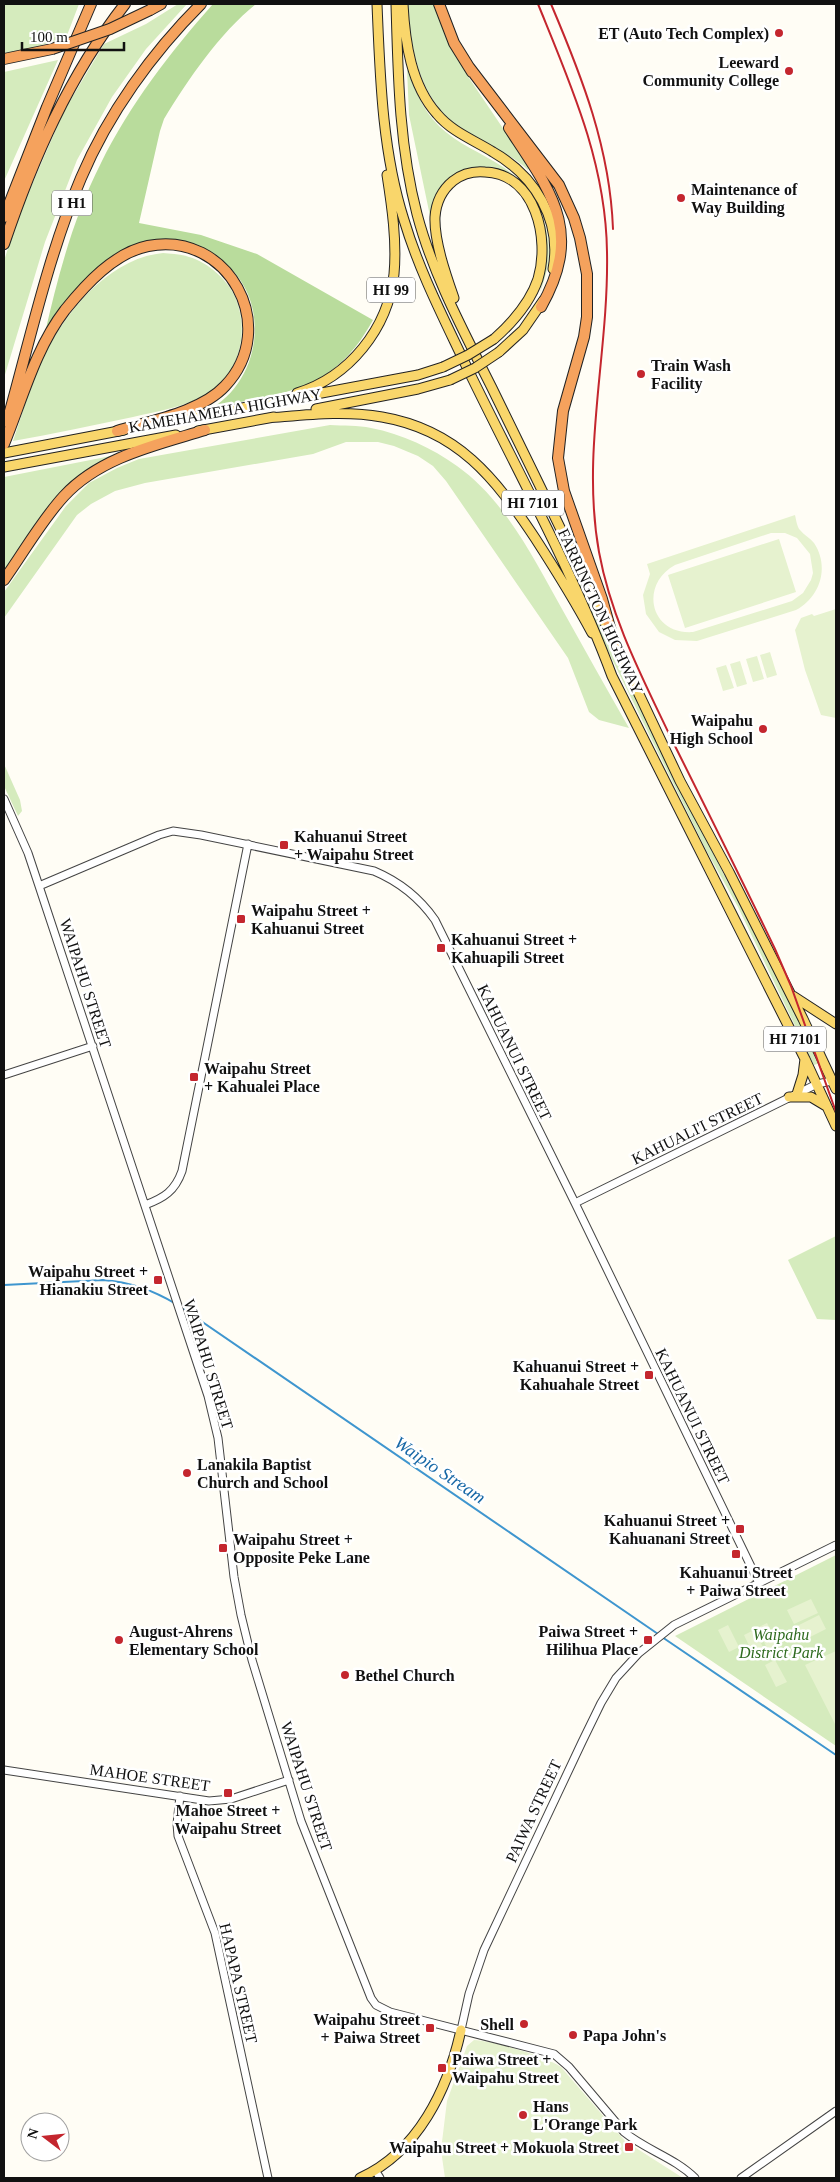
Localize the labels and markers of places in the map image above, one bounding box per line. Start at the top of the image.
place label: ET (Auto Tech Complex) [598,25,769,43]
marker: ET (Auto Tech Complex) [773,27,785,39]
place label: Leeward Community College [643,54,779,90]
marker: Leeward Community College [783,65,795,77]
place label: Maintenance of Way Building [691,181,798,217]
marker: Maintenance of Way Building [675,192,687,204]
place label: Train Wash Facility [651,357,731,393]
marker: Train Wash Facility [635,368,647,380]
place label: Waipahu High School [670,712,754,748]
marker: Waipahu High School [757,723,769,735]
place label: Kahuanui Street + Waipahu Street [294,828,414,864]
marker: Kahuanui Street + Waipahu Street [278,839,290,851]
place label: Waipahu Street + Kahuanui Street [251,902,371,937]
marker: Waipahu Street + Kahuanui Street [235,913,247,925]
place label: Kahuanui Street + Kahuapili Street [451,931,577,967]
marker: Kahuanui Street + Kahuapili Street [435,942,447,954]
place label: Waipahu Street + Kahualei Place [204,1060,320,1095]
marker: Waipahu Street + Kahualei Place [188,1071,200,1083]
place label: Waipahu Street + Hianakiu Street [28,1263,149,1298]
marker: Waipahu Street + Hianakiu Street [152,1274,164,1286]
place label: Kahuanui Street + Kahuahale Street [513,1358,640,1393]
marker: Kahuanui Street + Kahuahale Street [643,1369,655,1381]
place label: Lanakila Baptist Church and School [197,1456,329,1491]
marker: Lanakila Baptist Church and School [181,1467,193,1479]
place label: Kahuanui Street + Kahuanani Street [604,1512,731,1547]
marker: Kahuanui Street + Kahuanani Street [734,1523,746,1535]
place label: Waipahu Street + Opposite Peke Lane [233,1531,370,1567]
marker: Waipahu Street + Opposite Peke Lane [217,1542,229,1554]
marker: Kahuanui Street + Paiwa Street [730,1548,742,1560]
place label: Kahuanui Street + Paiwa Street [679,1564,793,1599]
place label: August-Ahrens Elementary School [129,1623,259,1659]
place label: Paiwa Street + Hilihua Place [539,1623,638,1658]
marker: August-Ahrens Elementary School [113,1634,125,1646]
marker: Paiwa Street + Hilihua Place [642,1634,654,1646]
place label: Bethel Church [355,1667,455,1684]
marker: Bethel Church [339,1669,351,1681]
marker: Mahoe Street + Waipahu Street [222,1787,234,1799]
place label: Mahoe Street + Waipahu Street [175,1802,282,1838]
place label: Waipahu Street + Paiwa Street [313,2011,421,2046]
place label: Shell [480,2016,515,2033]
marker: Shell [518,2018,530,2030]
marker: Waipahu Street + Paiwa Street [424,2022,436,2034]
place label: Papa John's [583,2027,666,2045]
marker: Papa John's [567,2029,579,2041]
place label: Paiwa Street + Waipahu Street [452,2051,560,2087]
marker: Paiwa Street + Waipahu Street [436,2062,448,2074]
place label: Hans L'Orange Park [533,2098,638,2134]
marker: Hans L'Orange Park [517,2109,529,2121]
place label: Waipahu Street + Mokuola Street [389,2139,620,2157]
marker: Waipahu Street + Mokuola Street [623,2141,635,2153]

